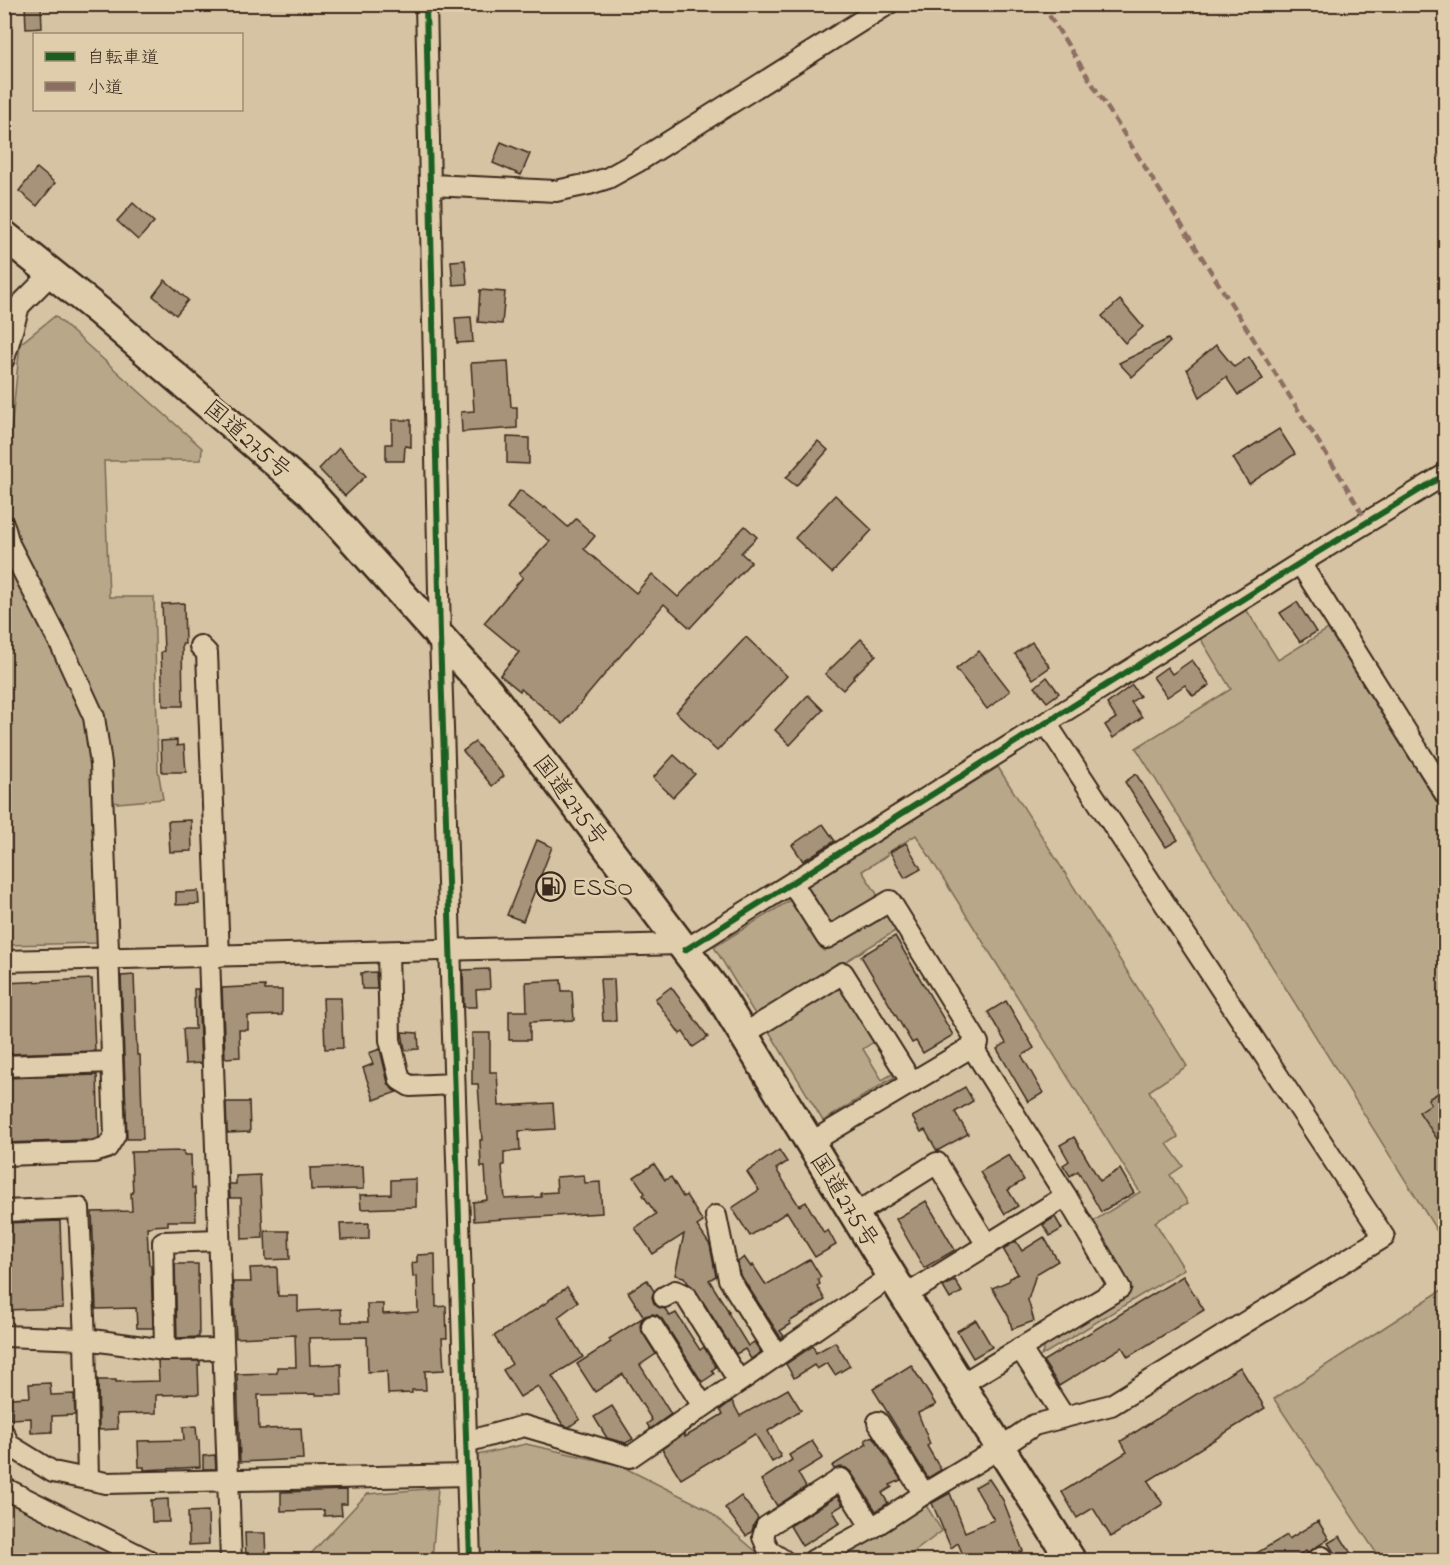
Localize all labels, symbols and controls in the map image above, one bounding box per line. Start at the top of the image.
legend [33,33,243,111]
text: 自転車道 [87,46,159,72]
text: 小道 [87,76,123,102]
street label: 国道275号 [194,392,298,489]
street label: 国道275号 [523,748,615,855]
fuel station icon: ESSO [535,871,567,903]
place label: ESSO [572,872,633,907]
street label: 国道275号 [800,1146,886,1256]

